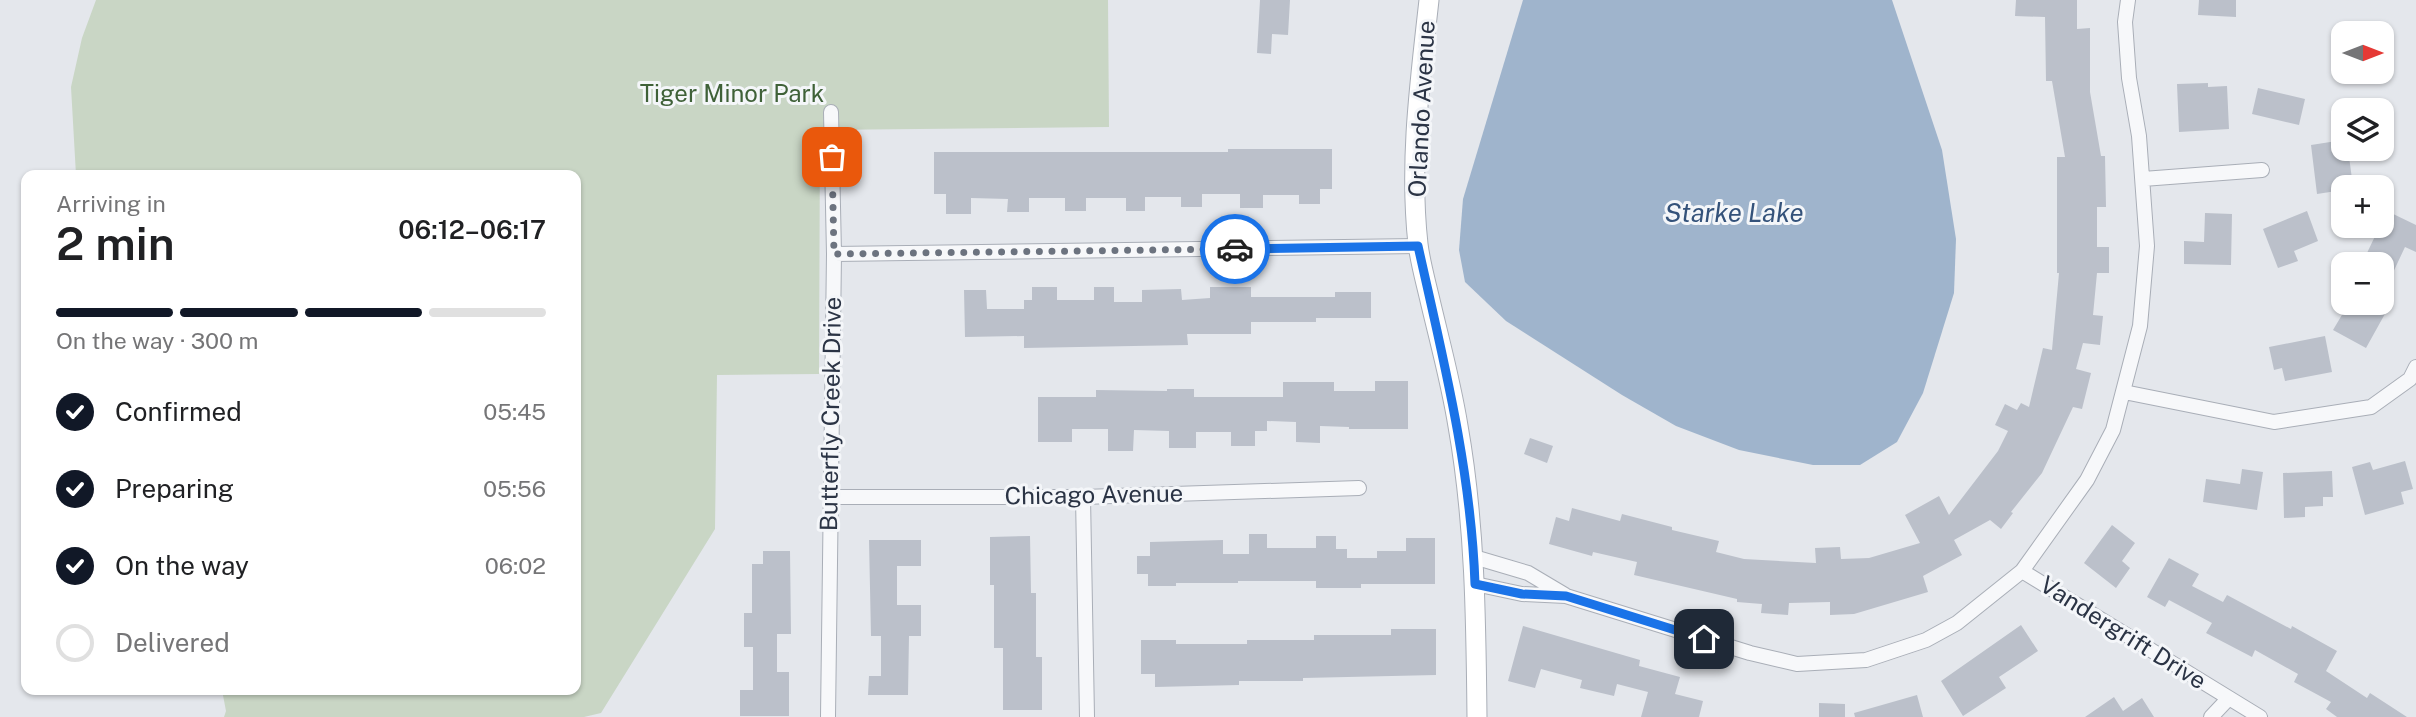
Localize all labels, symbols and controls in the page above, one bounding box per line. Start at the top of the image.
street label: Orlando Avenue [1402,20,1440,198]
north arrow [2331,21,2394,84]
map controls [2331,21,2394,315]
park label: Tiger Minor Park [640,79,824,107]
button: layers [2331,98,2394,161]
pin [802,127,862,187]
icon: bag [813,138,851,176]
button: + [2331,175,2394,238]
text: Arriving in [56,190,166,217]
water label: Starke Lake [1664,197,1804,228]
text: 06:12–06:17 [398,214,546,245]
courier [1200,214,1270,284]
text: 2 min [56,216,175,270]
icon: car [1216,230,1254,268]
button: − [2331,252,2394,315]
street label: Butterfly Creek Drive [814,297,846,531]
text: On the way · 300 m [56,327,258,354]
icon: check [56,393,94,431]
text: Confirmed [115,396,242,427]
text: 05:45 [483,398,546,425]
icon: check [56,470,94,508]
text: Preparing [115,473,234,504]
text: 05:56 [483,475,546,502]
street label: Chicago Avenue [1004,478,1184,510]
icon: check [56,547,94,585]
text: On the way [115,550,249,581]
text: 06:02 [485,552,546,579]
street label: Vandergrift Drive [2035,570,2212,695]
pin [1674,609,1734,669]
icon: home [1685,620,1723,658]
text: Delivered [115,627,230,658]

